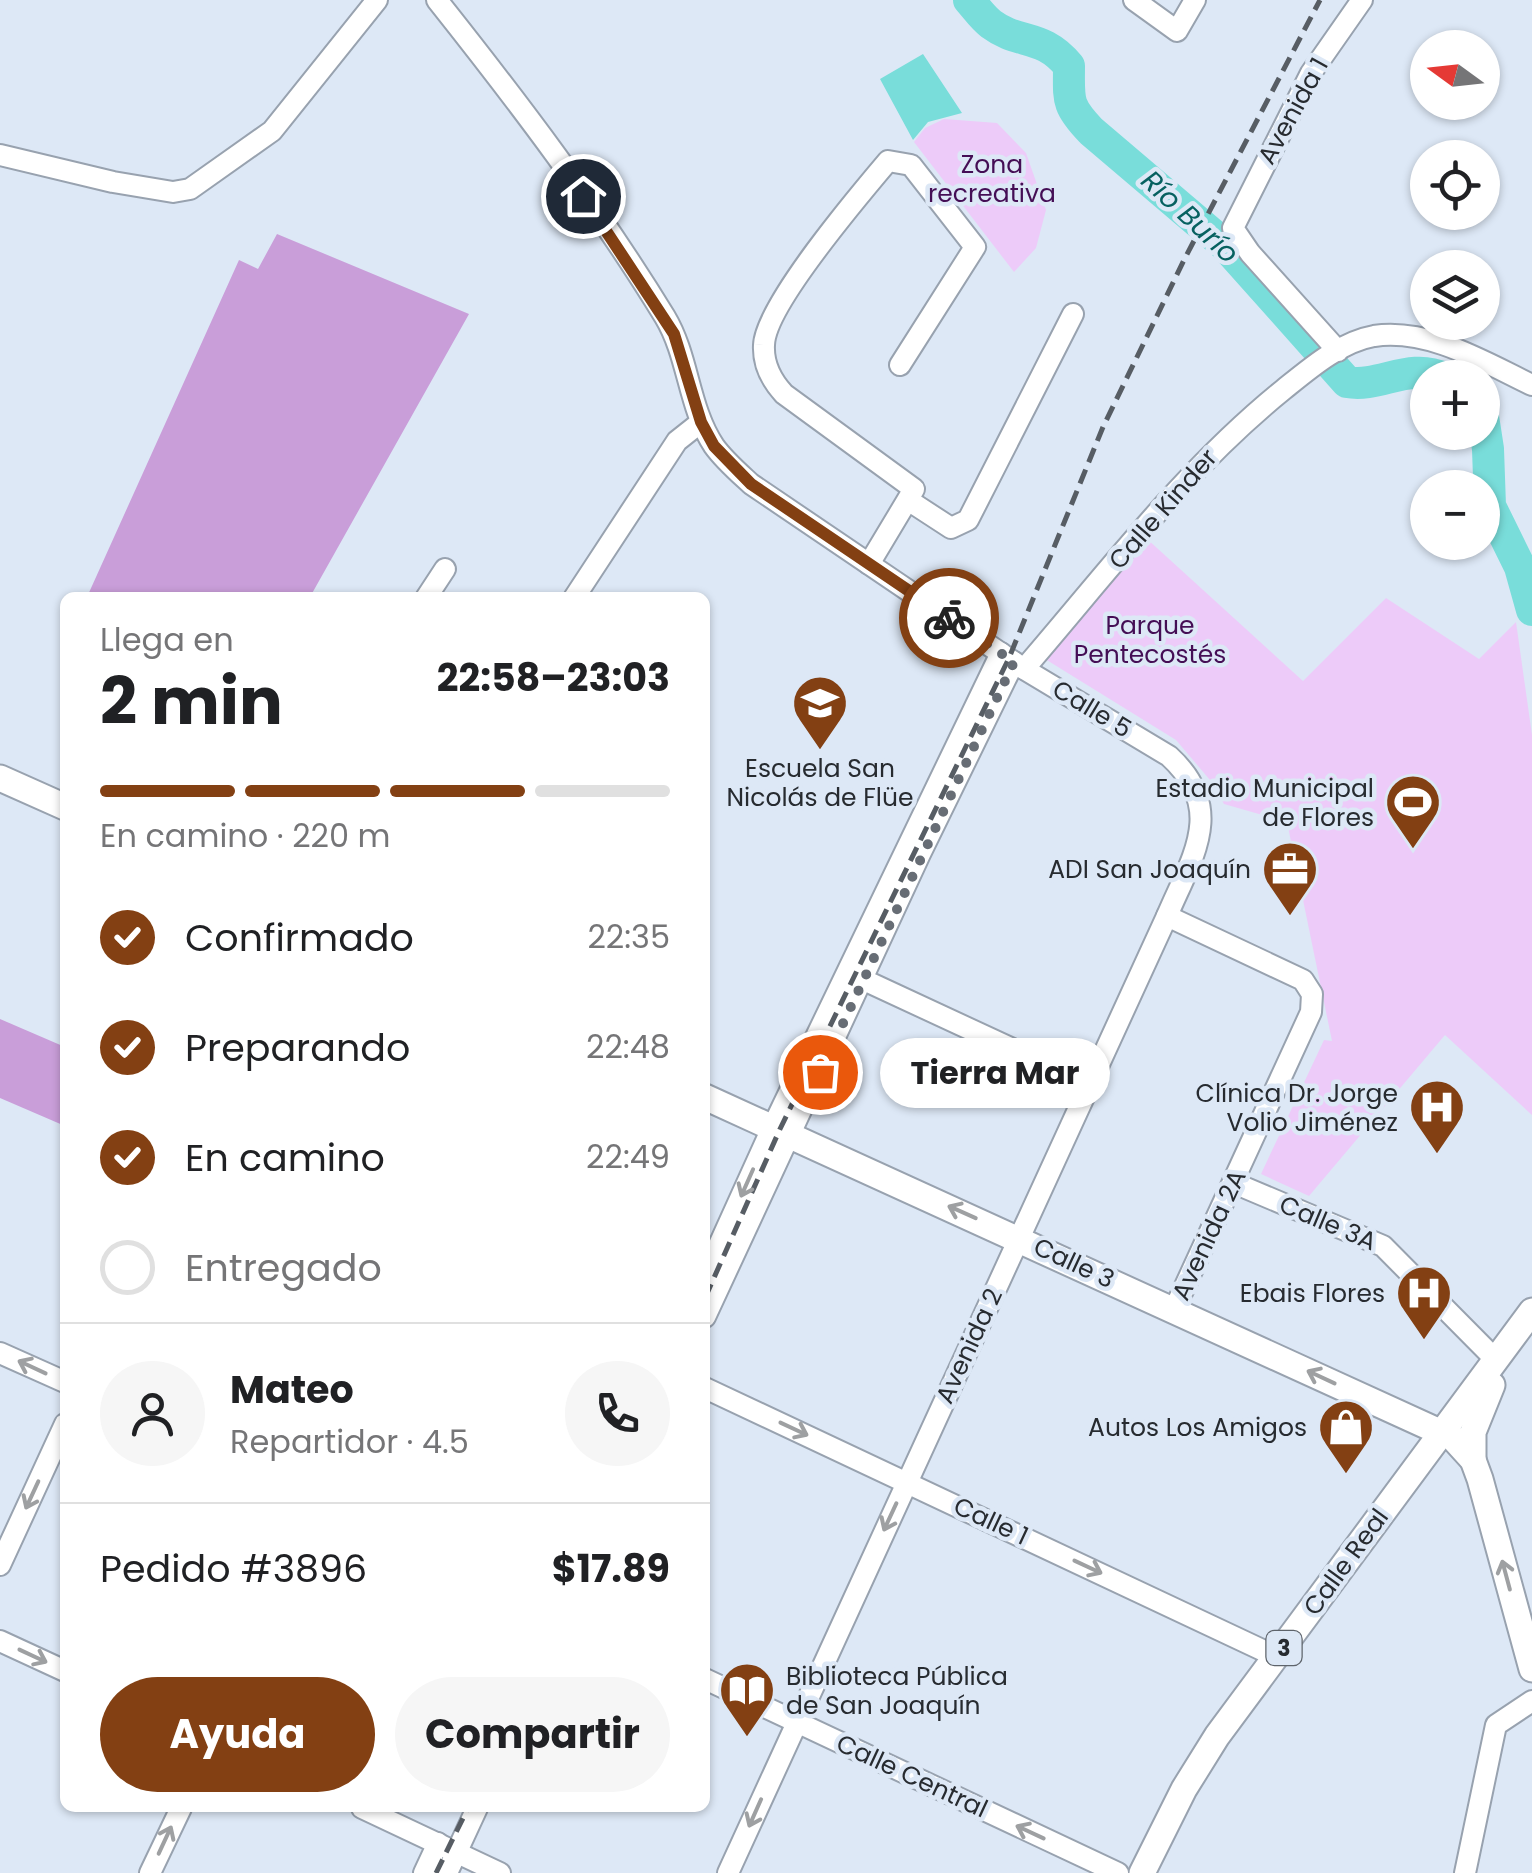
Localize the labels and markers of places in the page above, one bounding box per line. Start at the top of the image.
pin [541,154,626,239]
school or university icon: Escuela San Nicolás de Flüe [790,673,850,752]
place label: Escuela San Nicolás de Flüe [726,751,914,815]
place label: Estadio Municipal de Flores [1155,771,1374,835]
sports icon: Estadio Municipal de Flores [1383,772,1443,851]
office icon: ADI San Joaquín [1260,839,1320,918]
place label: ADI San Joaquín [1048,852,1251,887]
pin [778,1030,863,1115]
callout: Tierra Mar [880,1037,1110,1107]
place label: Clínica Dr. Jorge Volio Jiménez [1196,1076,1398,1140]
hospital icon: Clínica Dr. Jorge Volio Jiménez [1407,1077,1467,1156]
hospital icon: Ebais Flores [1394,1263,1454,1342]
place label: Ebais Flores [1240,1276,1385,1311]
shop icon: Autos Los Amigos [1316,1397,1376,1476]
place label: Autos Los Amigos [1088,1410,1307,1445]
place label: Biblioteca Pública de San Joaquín [786,1659,1008,1723]
library icon: Biblioteca Pública de San Joaquín [717,1660,777,1739]

